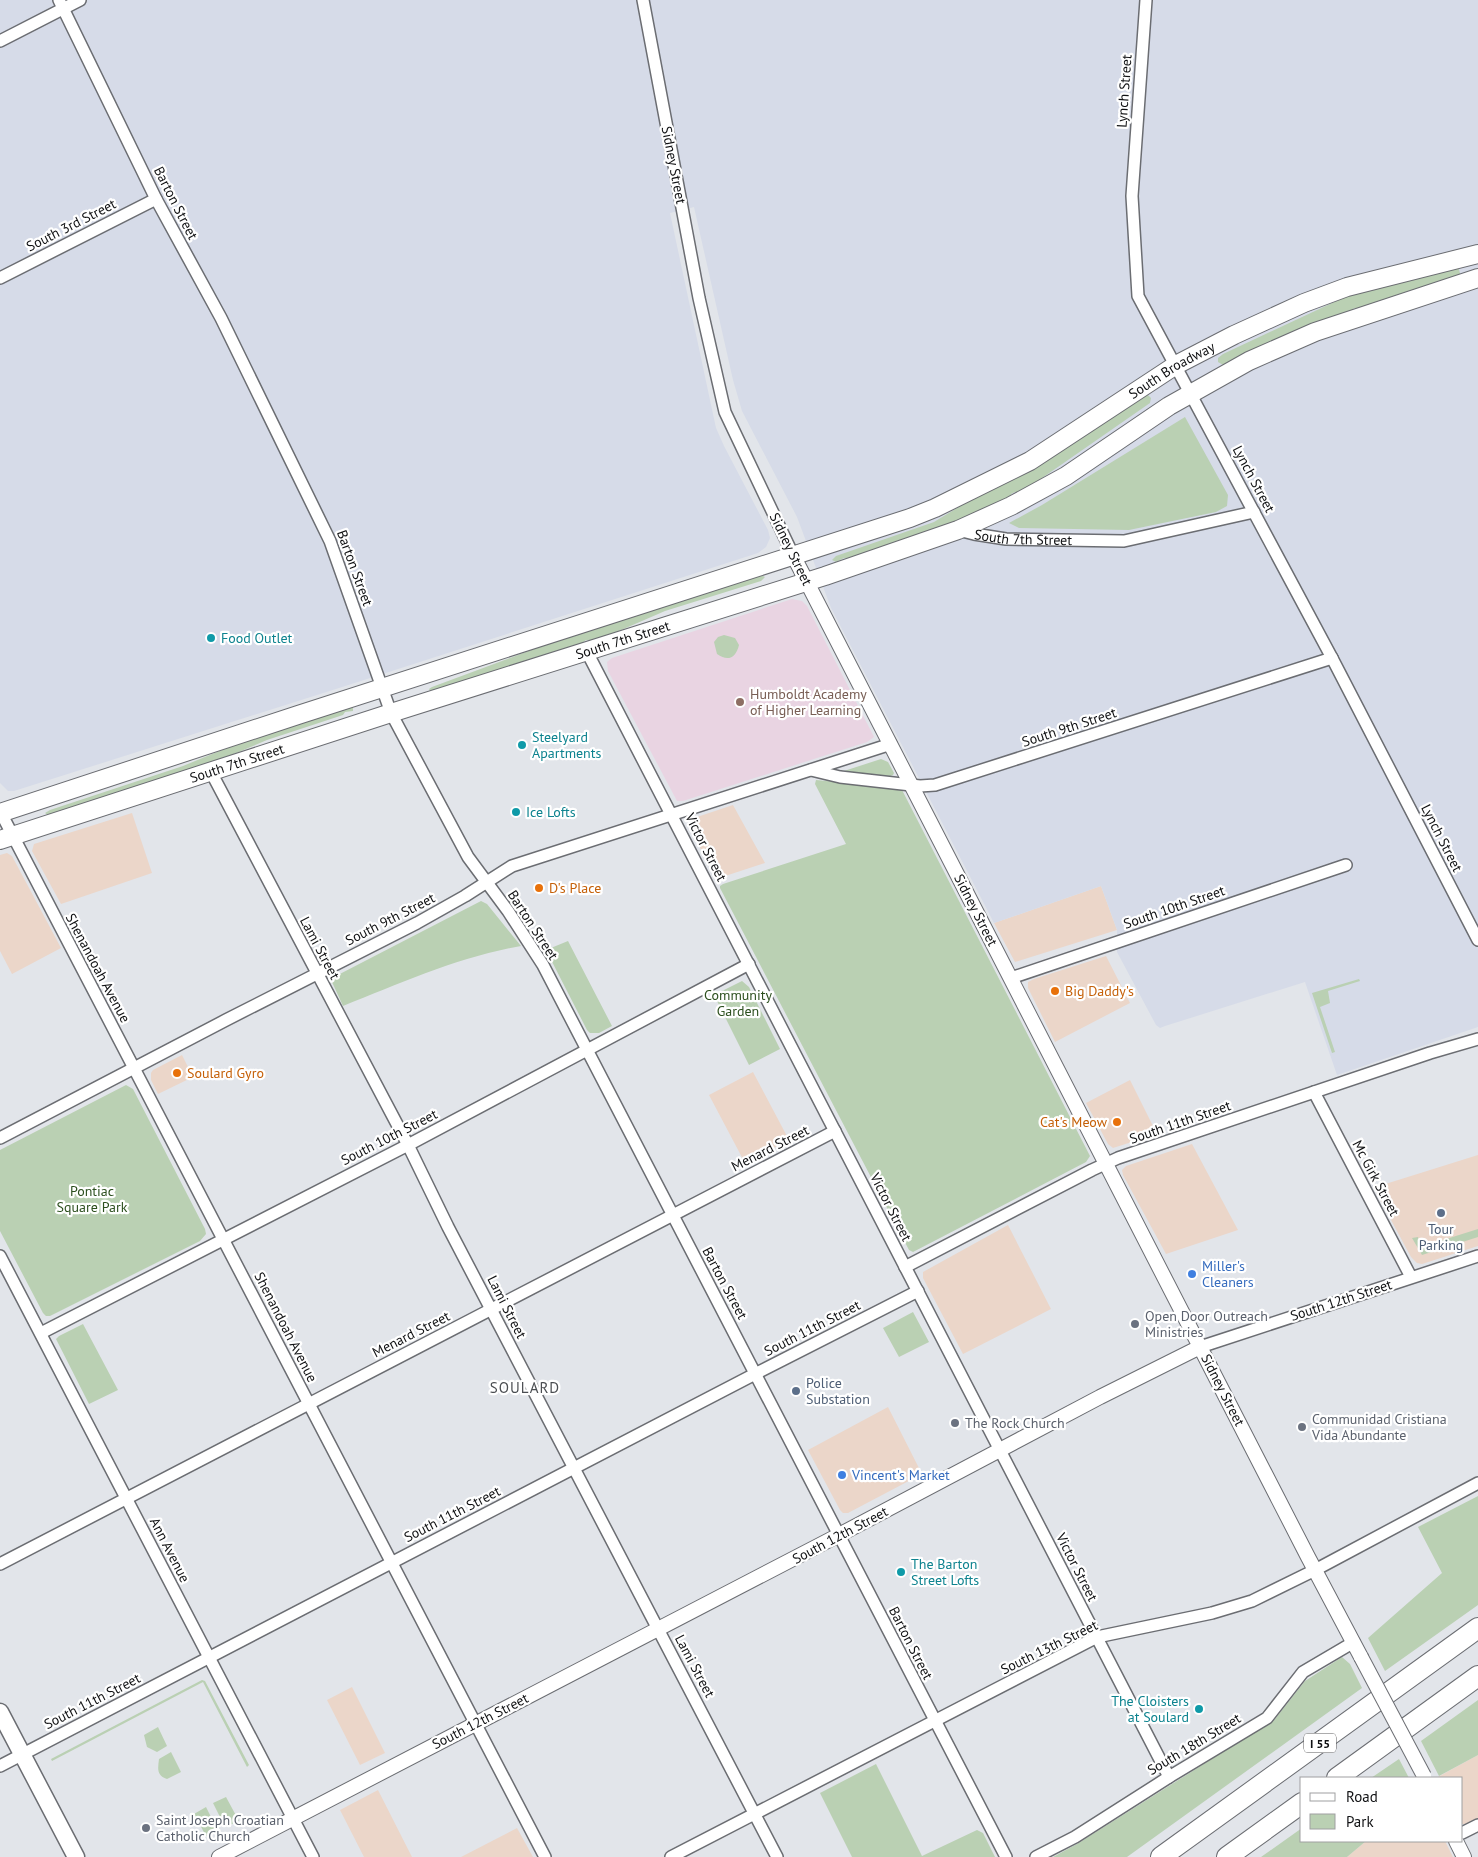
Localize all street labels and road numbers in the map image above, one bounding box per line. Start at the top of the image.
street label: Lynch Street [1112,53,1136,128]
street label: Sidney Street [658,125,690,206]
street label: Barton Street [150,163,202,243]
street label: South 3rd Street [23,195,119,255]
street label: South Broadway [1125,337,1218,403]
street label: Lynch Street [1229,442,1279,516]
street label: Sidney Street [766,510,816,589]
street label: South 7th Street [973,525,1072,549]
street label: Barton Street [333,528,377,609]
street label: South 7th Street [573,616,672,663]
street label: South 9th Street [1020,703,1119,751]
street label: South 7th Street [187,739,286,787]
street label: Lynch Street [1417,801,1467,875]
street label: Victor Street [681,809,731,884]
street label: Sidney Street [950,871,1002,949]
street label: South 10th Street [1121,881,1227,933]
street label: Barton Street [504,887,562,963]
street label: South 9th Street [342,889,438,949]
street label: Shenandoah Avenue [62,910,134,1026]
street label: Lami Street [296,914,344,983]
street label: South 11th Street [1127,1096,1233,1148]
street label: South 10th Street [338,1105,440,1169]
street label: Menard Street [728,1121,812,1175]
street label: Mc Girk Street [1348,1137,1404,1219]
street label: Victor Street [866,1169,916,1244]
street label: Barton Street [698,1244,752,1323]
street label: Shenandoah Avenue [250,1269,322,1385]
street label: Lami Street [483,1272,531,1342]
street label: South 12th Street [1288,1275,1394,1325]
street label: South 11th Street [761,1296,863,1360]
street label: Menard Street [369,1307,453,1361]
street label: Sidney Street [1197,1351,1249,1429]
street label: South 11th Street [401,1482,503,1546]
street label: South 12th Street [789,1502,891,1568]
street label: Ann Avenue [146,1514,194,1586]
street label: Victor Street [1052,1529,1102,1604]
street label: Barton Street [885,1603,937,1683]
street label: South 13th Street [998,1616,1101,1678]
street label: Lami Street [671,1632,719,1701]
street label: South 11th Street [41,1669,143,1733]
street label: South 12th Street [429,1689,531,1753]
street label: South 18th Street [1144,1709,1244,1779]
road number: I 55 [1304,1734,1336,1752]

